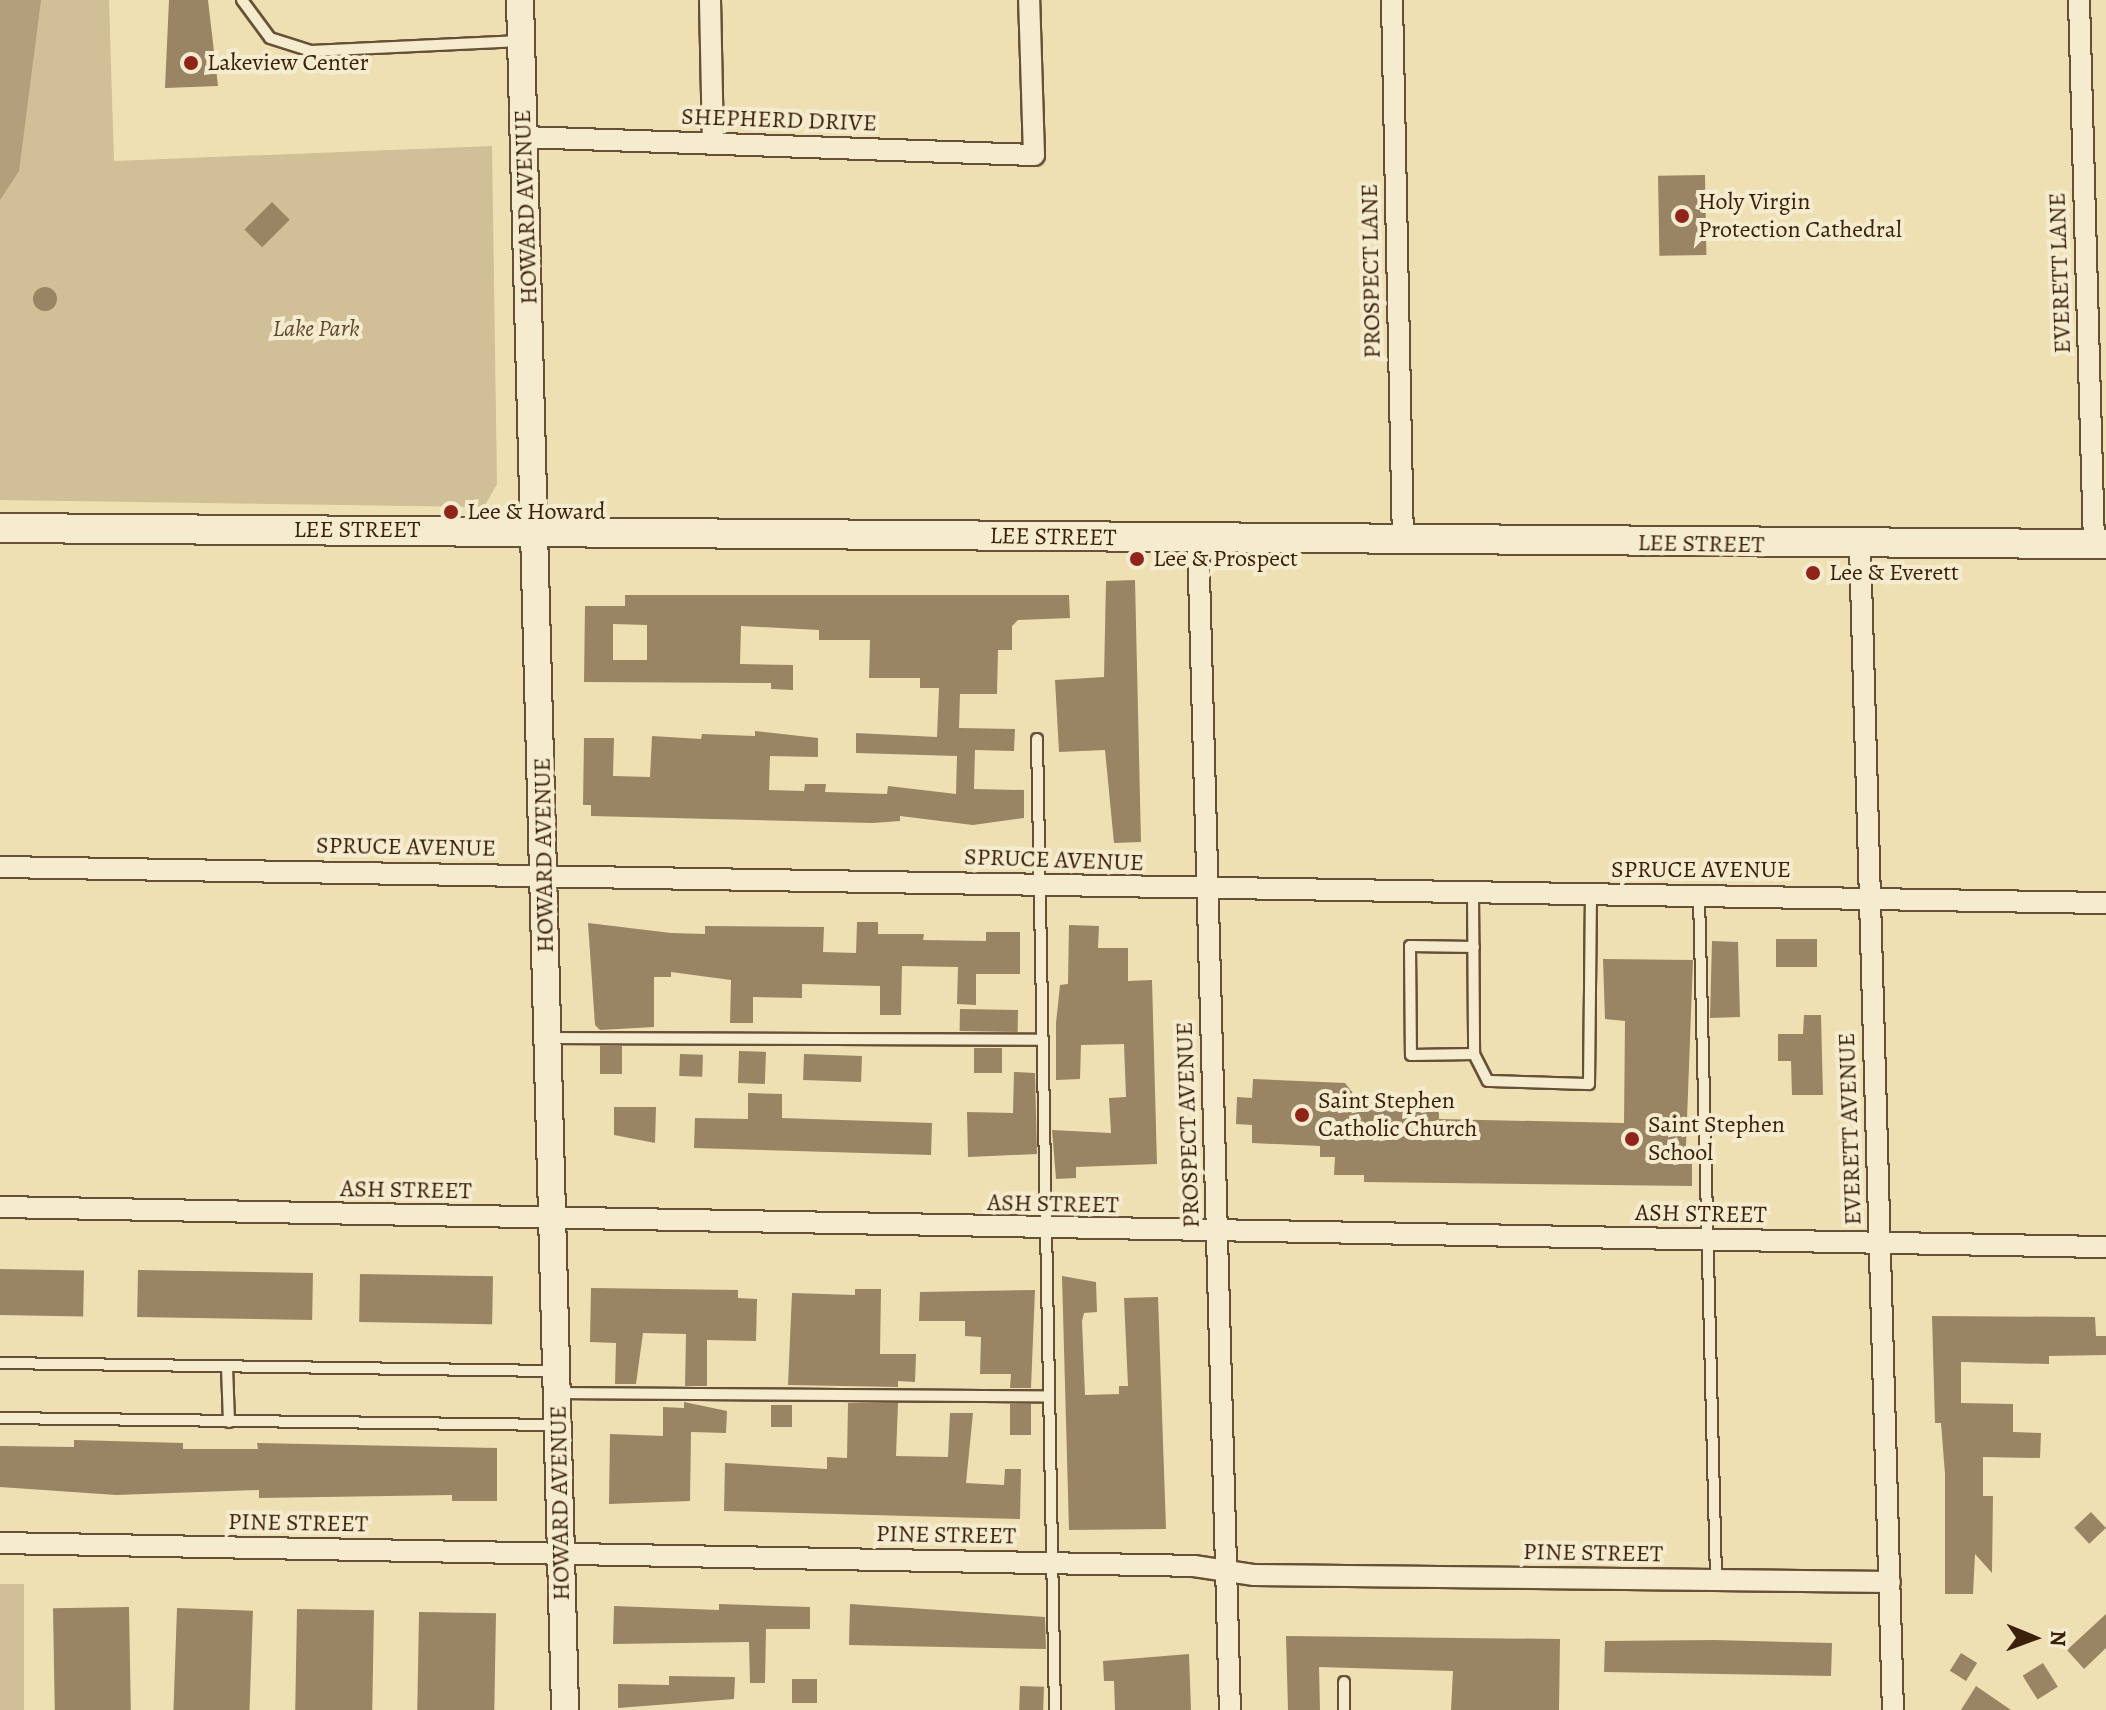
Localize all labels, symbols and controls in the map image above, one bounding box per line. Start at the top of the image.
place label: Lakeview Center [207,49,369,77]
marker: Lakeview Center [182,54,200,72]
street label: SHEPHERD DRIVE [681,102,877,138]
street label: HOWARD AVENUE [508,109,544,305]
street label: PROSPECT LANE [1355,183,1387,359]
place label: Holy Virgin Protection Cathedral [1698,188,1902,244]
street label: EVERETT LANE [2043,192,2077,354]
marker: Holy Virgin Protection Cathedral [1673,207,1691,225]
park label: Lake Park [272,315,360,343]
place label: Lee & Howard [467,498,606,526]
marker: Lee & Howard [442,503,460,521]
street label: LEE STREET [294,516,420,544]
street label: LEE STREET [989,521,1117,553]
street label: LEE STREET [1637,528,1765,560]
place label: Lee & Prospect [1153,545,1298,573]
marker: Lee & Prospect [1128,550,1146,568]
place label: Lee & Everett [1829,559,1959,587]
marker: Lee & Everett [1804,564,1822,582]
street label: HOWARD AVENUE [528,757,560,953]
street label: SPRUCE AVENUE [316,831,496,863]
street label: SPRUCE AVENUE [964,842,1144,878]
street label: SPRUCE AVENUE [1611,856,1791,884]
street label: PROSPECT AVENUE [1170,1021,1206,1229]
street label: EVERETT AVENUE [1832,1032,1868,1226]
place label: Saint Stephen Catholic Church [1318,1087,1477,1143]
marker: Saint Stephen Catholic Church [1293,1106,1311,1124]
place label: Saint Stephen School [1648,1111,1785,1167]
marker: Saint Stephen School [1623,1130,1641,1148]
street label: ASH STREET [340,1174,472,1206]
street label: ASH STREET [987,1188,1119,1220]
street label: ASH STREET [1635,1198,1767,1230]
street label: HOWARD AVENUE [544,1405,576,1601]
street label: PINE STREET [228,1507,368,1539]
street label: PINE STREET [876,1519,1016,1551]
street label: PINE STREET [1523,1537,1663,1569]
north arrow [1994,1598,2074,1678]
text: N [2043,1630,2073,1647]

